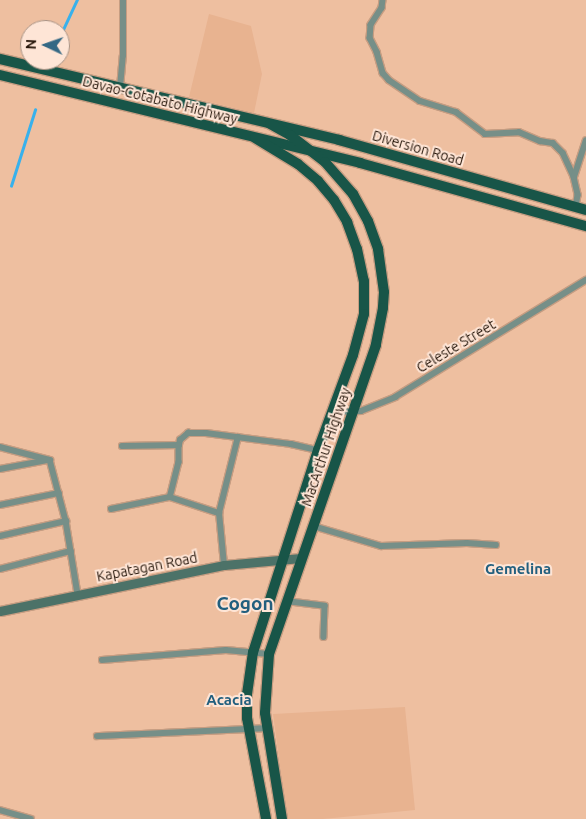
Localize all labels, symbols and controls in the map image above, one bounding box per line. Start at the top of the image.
north arrow [20,20,70,70]
text: N [23,39,39,50]
street label: Davao-Cotabato Highway [81,73,239,127]
street label: Diversion Road [370,127,466,169]
street label: Celeste Street [413,316,499,376]
street label: MacArthur Highway [298,386,354,508]
street label: Kapatagan Road [95,549,199,585]
district label: Gemelina [485,560,551,578]
district label: Cogon [216,593,274,615]
district label: Acacia [206,691,252,709]

